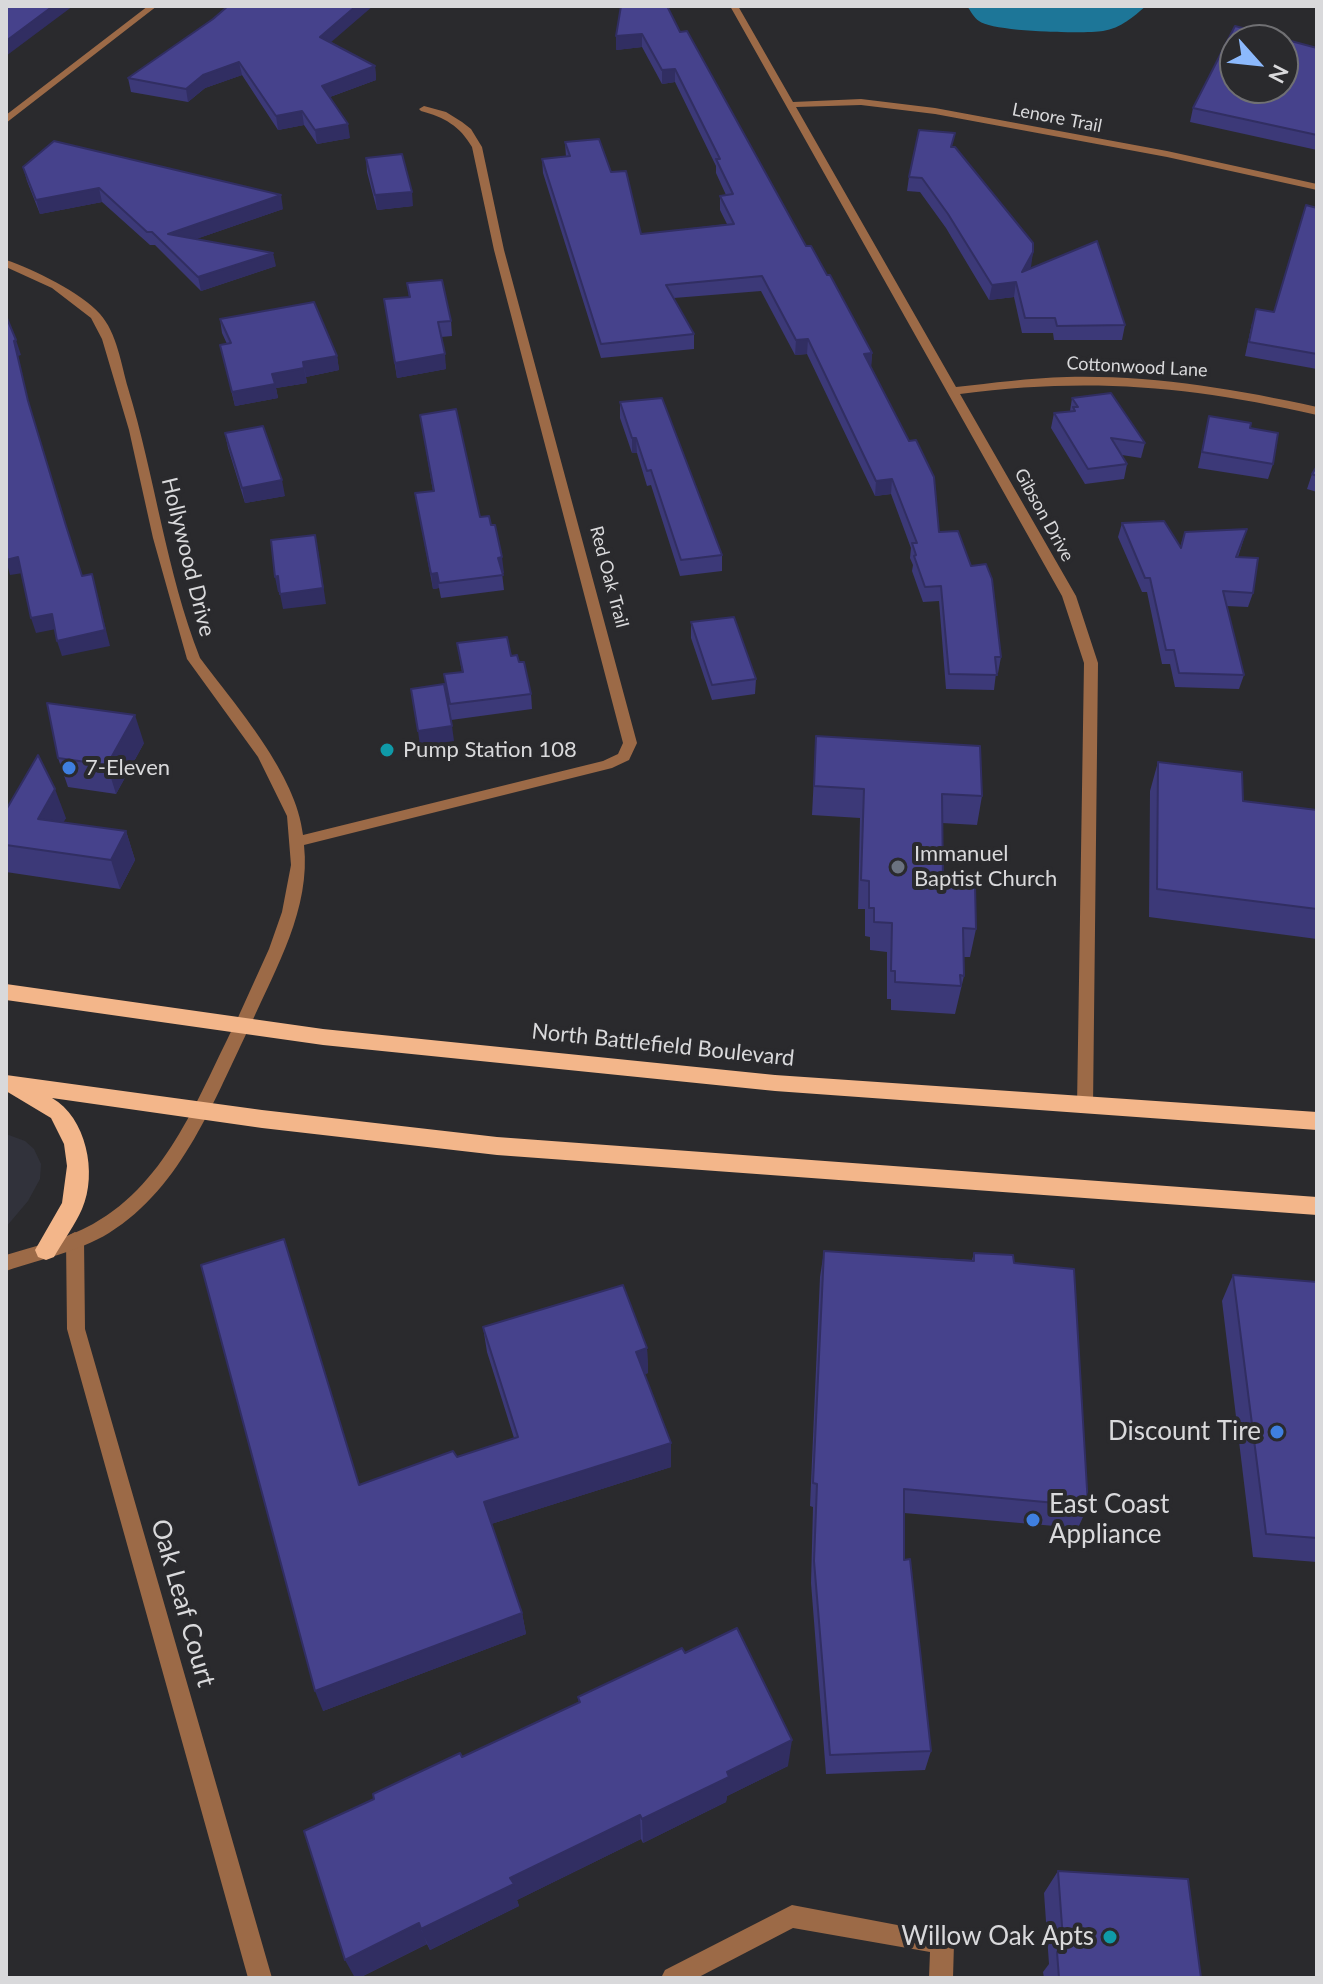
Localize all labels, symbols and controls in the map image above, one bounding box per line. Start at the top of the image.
north arrow [1219,24,1299,104]
text: N [1263,61,1295,88]
street label: Lenore Trail [1010,99,1104,137]
street label: Cottonwood Lane [1066,353,1208,381]
street label: Gibson Drive [1010,465,1078,565]
street label: Hollywood Drive [155,475,221,639]
street label: Red Oak Trail [585,524,633,630]
place label: Pump Station 108 [403,737,577,763]
marker: Pump Station 108 [378,741,396,759]
place label: 7-Eleven [85,755,170,781]
marker: 7-Eleven [60,759,78,777]
place label: Immanuel Baptist Church [914,841,1057,892]
marker: Immanuel Baptist Church [889,858,907,876]
street label: North Battlefield Boulevard [530,1018,796,1072]
place label: Discount Tire [1108,1416,1261,1448]
marker: Discount Tire [1268,1423,1286,1441]
place label: East Coast Appliance [1049,1489,1169,1550]
marker: East Coast Appliance [1024,1511,1042,1529]
street label: Oak Leaf Court [144,1516,222,1690]
place label: Willow Oak Apts [901,1921,1094,1953]
marker: Willow Oak Apts [1101,1928,1119,1946]

